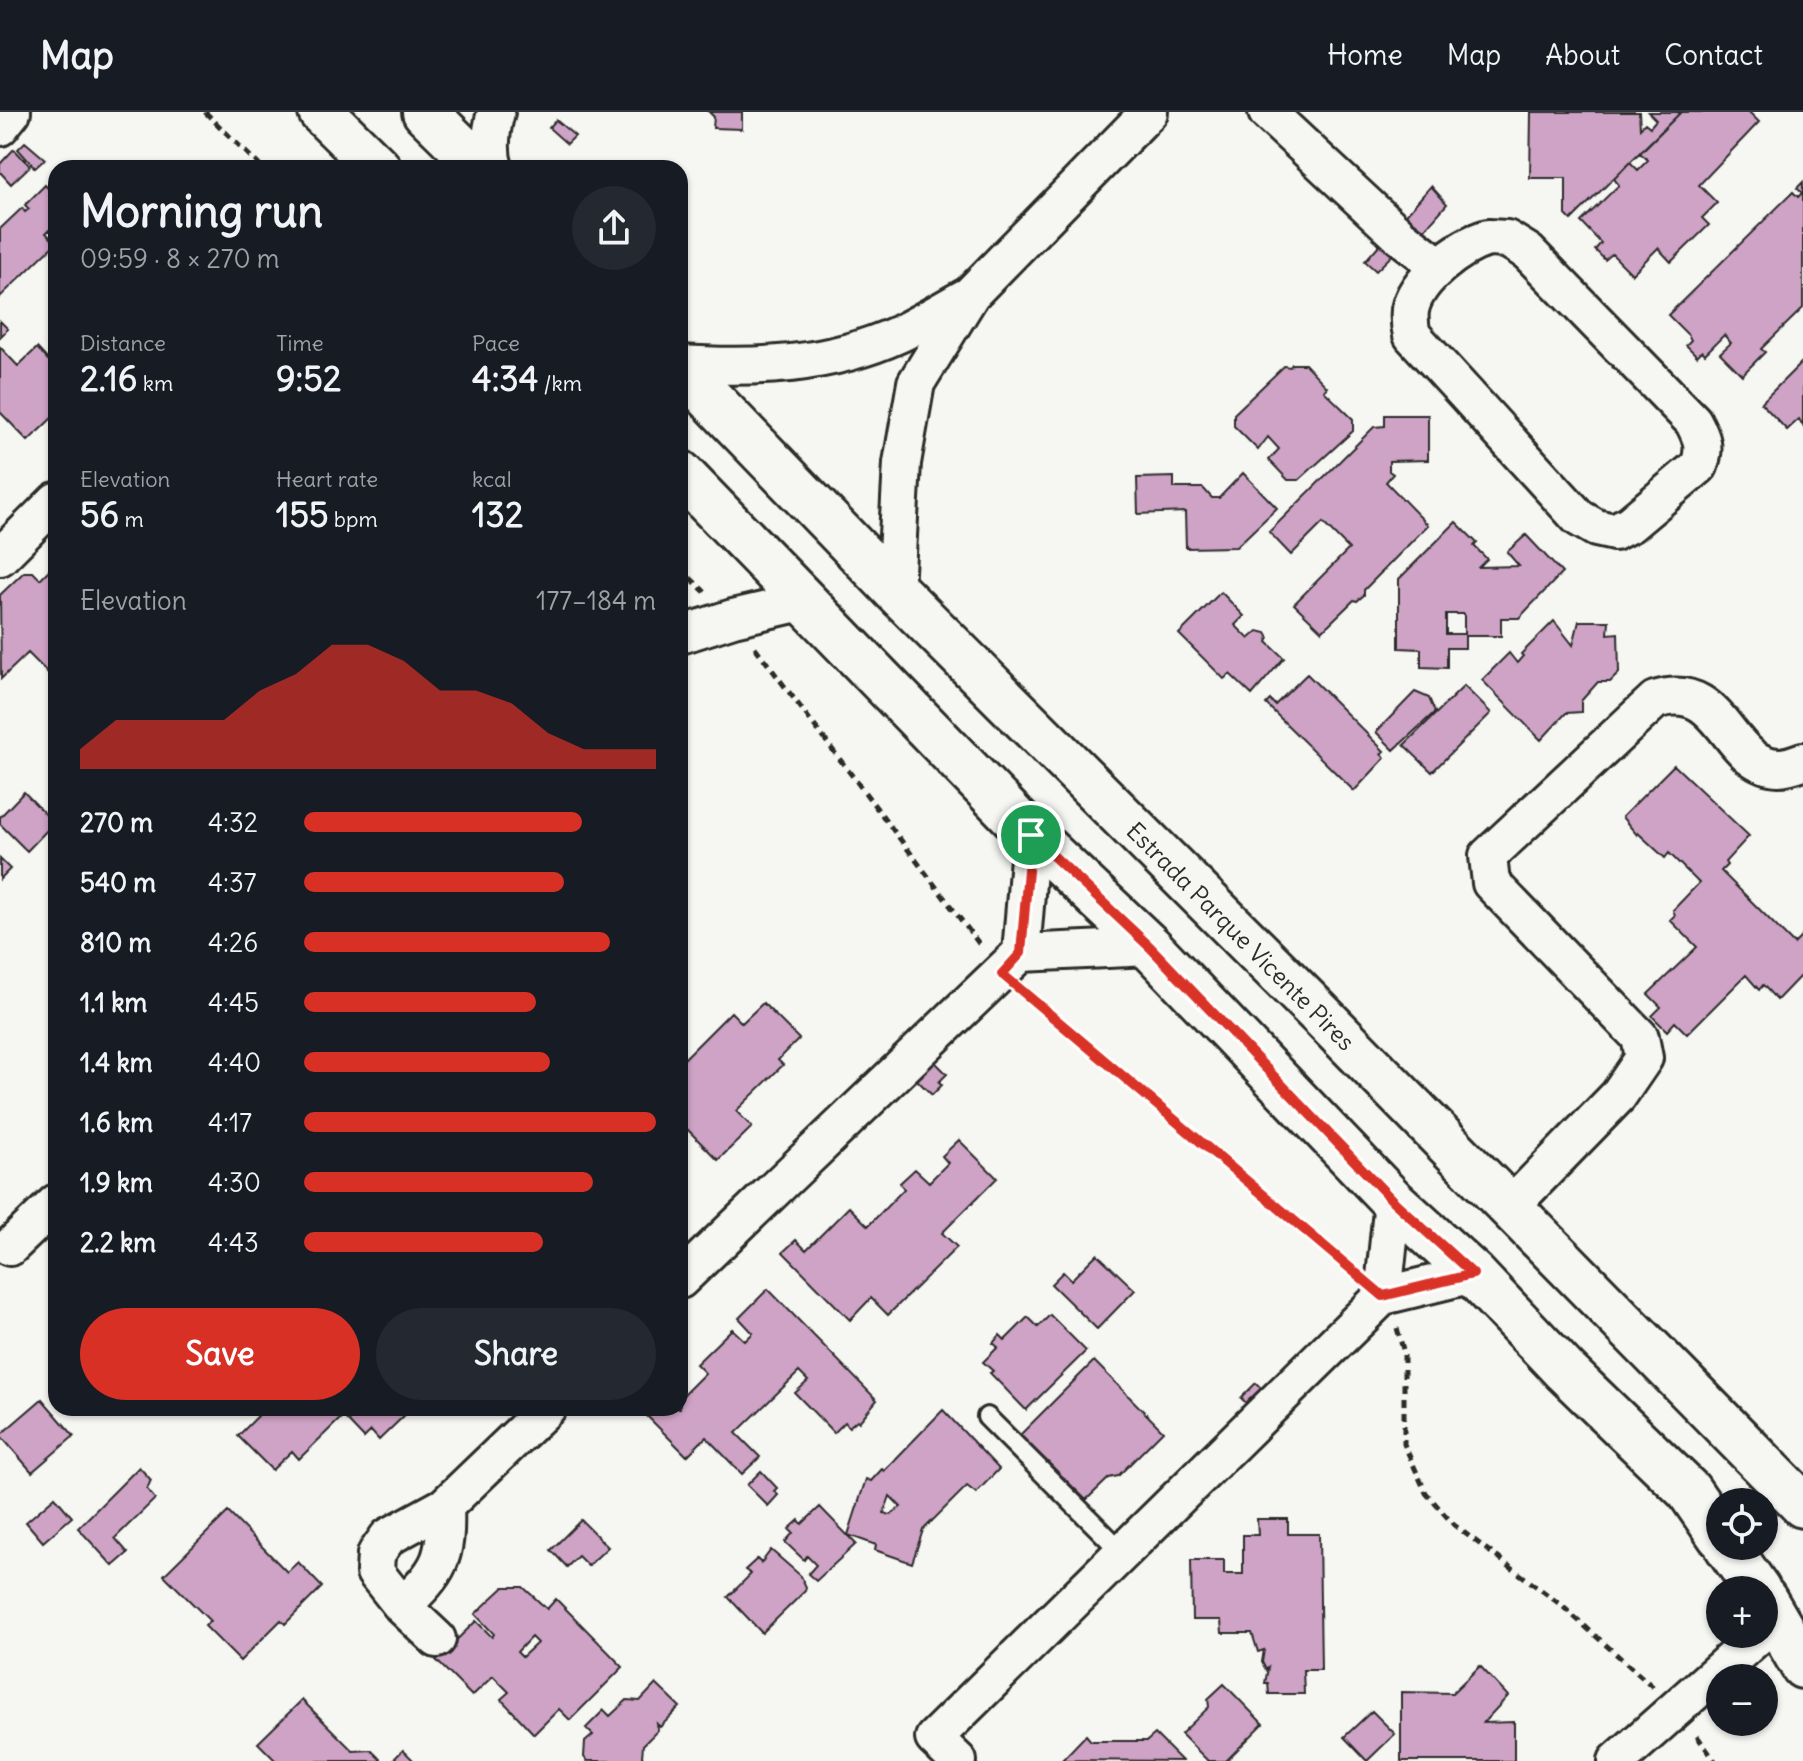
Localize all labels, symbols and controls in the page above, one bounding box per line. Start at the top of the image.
text: Map [40,32,114,79]
text: Home [1327,37,1403,73]
text: Map [1447,37,1501,73]
text: About [1545,37,1620,73]
text: Contact [1664,37,1763,73]
text: Morning run [80,184,323,239]
button: share [572,186,656,270]
text: 09:59 · 8 × 270 m [80,242,280,275]
text: Distance [80,329,166,357]
text: Time [276,329,324,357]
text: Pace [472,329,520,357]
text: 2.16 [80,357,137,400]
text: 9:52 [276,357,341,400]
text: 4:34 [472,357,538,400]
text: km [137,369,173,397]
text: /km [538,369,582,397]
text: Elevation [80,465,170,493]
text: Heart rate [276,465,378,493]
text: kcal [472,465,512,493]
text: 56 [80,493,119,536]
text: 155 [276,493,329,536]
text: 132 [472,493,523,536]
text: m [119,505,144,533]
text: bpm [329,505,378,533]
text: Elevation [80,584,187,617]
text: 177–184 m [536,584,656,617]
pin [997,801,1065,869]
text: 270 m [80,806,153,839]
text: 4:32 [208,806,258,839]
icon: arrive [1009,813,1053,857]
street label: Estrada Parque Vicente Pires [1121,816,1361,1056]
text: 540 m [80,866,156,899]
text: 4:37 [208,866,256,899]
text: 810 m [80,926,151,959]
text: 4:26 [208,926,258,959]
text: 1.1 km [80,986,147,1019]
text: 4:45 [208,986,259,1019]
text: 1.4 km [80,1046,153,1079]
text: 4:40 [208,1046,261,1079]
text: 1.6 km [80,1106,153,1139]
text: 4:17 [208,1106,252,1139]
text: 1.9 km [80,1166,153,1199]
text: 4:30 [208,1166,261,1199]
text: 2.2 km [80,1226,156,1259]
text: 4:43 [208,1226,259,1259]
button: Save [80,1308,360,1400]
button: Share [376,1308,656,1400]
map controls [1706,1488,1778,1736]
button: locate [1706,1488,1778,1560]
button: + [1706,1576,1778,1648]
button: − [1706,1664,1778,1736]

